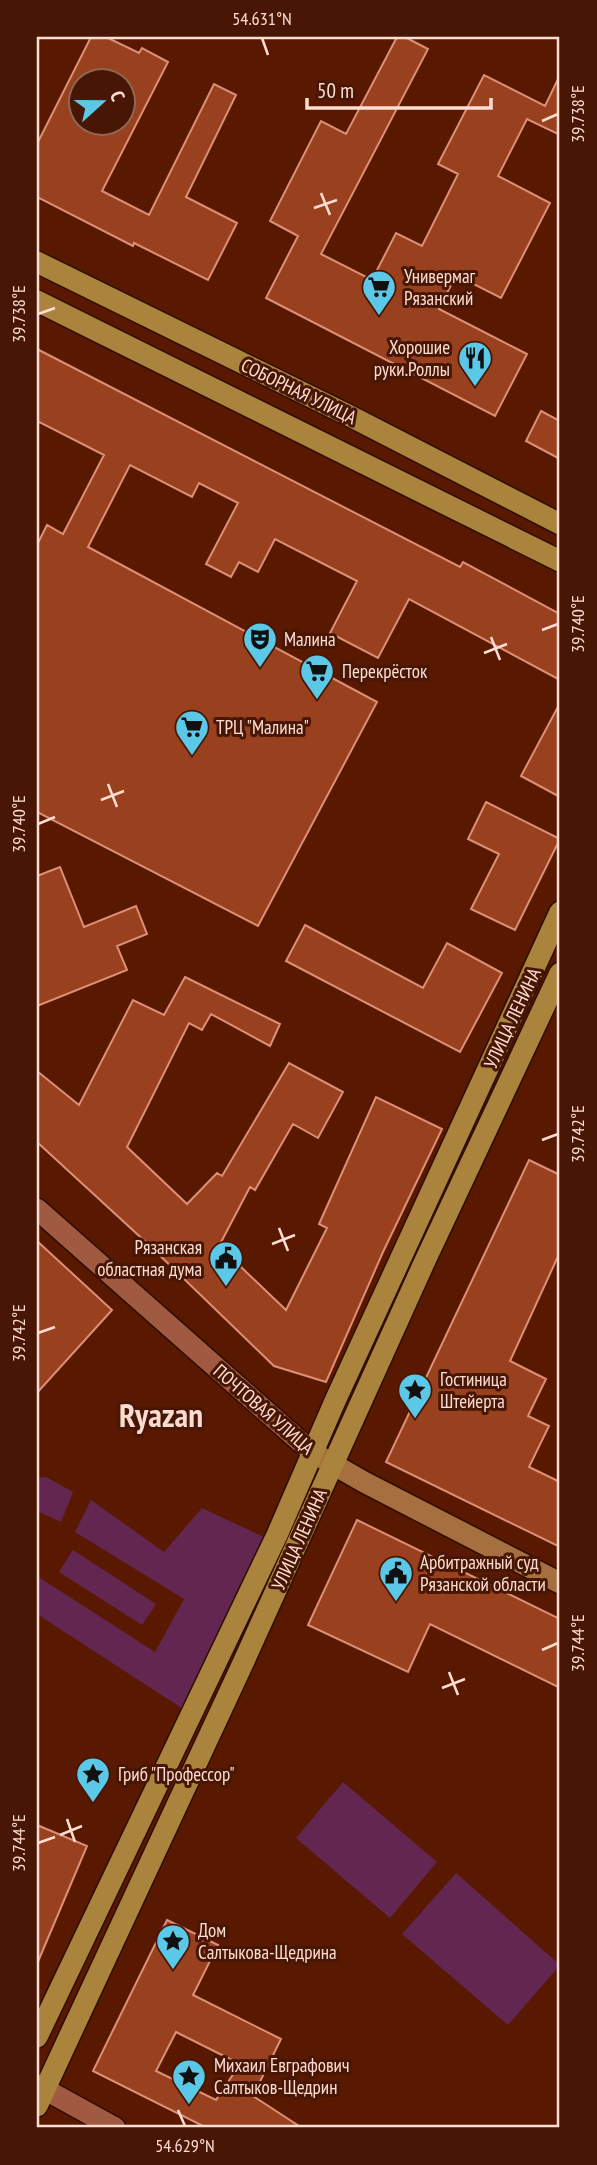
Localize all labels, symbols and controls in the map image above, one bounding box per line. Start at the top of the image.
text: 54.631°N [232,7,292,30]
north arrow [66,66,136,136]
scale bar [307,66,490,110]
text: 50 m [317,77,354,104]
text: 39.738°E [566,85,589,143]
text: С [105,88,131,105]
place label: Универмаг Рязанский [404,264,476,310]
supermarket icon: Универмаг Рязанский [360,268,398,317]
text: 39.738°E [7,285,30,343]
place label: Хорошие руки.Роллы [374,335,450,381]
restaurant icon: Хорошие руки.Роллы [456,339,494,388]
street label: СОБОРНАЯ УЛИЦА [237,353,361,429]
text: 39.740°E [566,595,589,653]
theatre icon: Малина [241,620,279,669]
place label: Малина [284,627,336,651]
supermarket icon: Перекрёсток [298,652,336,701]
place label: Перекрёсток [342,659,428,683]
supermarket icon: ТРЦ "Малина" [173,708,211,757]
place label: ТРЦ "Малина" [216,715,309,739]
text: 39.740°E [7,795,30,853]
street label: УЛИЦА ЛЕНИНА [478,964,546,1072]
text: 39.742°E [566,1105,589,1163]
place label: Рязанская областная дума [97,1235,202,1281]
public building icon: Рязанская областная дума [207,1239,245,1288]
text: 39.742°E [7,1304,30,1362]
street label: ПОЧТОВАЯ УЛИЦА [209,1359,319,1459]
place label: Гостиница Штейерта [440,1367,507,1413]
place icon: Гостиница Штейерта [396,1371,434,1420]
district label: Ryazan [119,1393,203,1436]
street label: УЛИЦА ЛЕНИНА [266,1485,332,1593]
place label: Арбитражный суд Рязанской области [420,1550,546,1596]
public building icon: Арбитражный суд Рязанской области [377,1554,415,1603]
text: 39.744°E [566,1614,589,1672]
place icon: Гриб "Профессор" [74,1755,112,1804]
place label: Гриб "Профессор" [118,1762,235,1786]
text: 39.744°E [7,1814,30,1872]
place label: Дом Салтыкова-Щедрина [198,1918,337,1964]
place icon: Дом Салтыкова-Щедрина [154,1922,192,1971]
place label: Михаил Евграфович Салтыков-Щедрин [214,2053,349,2099]
place icon: Михаил Евграфович Салтыков-Щедрин [170,2057,208,2106]
text: 54.629°N [155,2134,215,2157]

